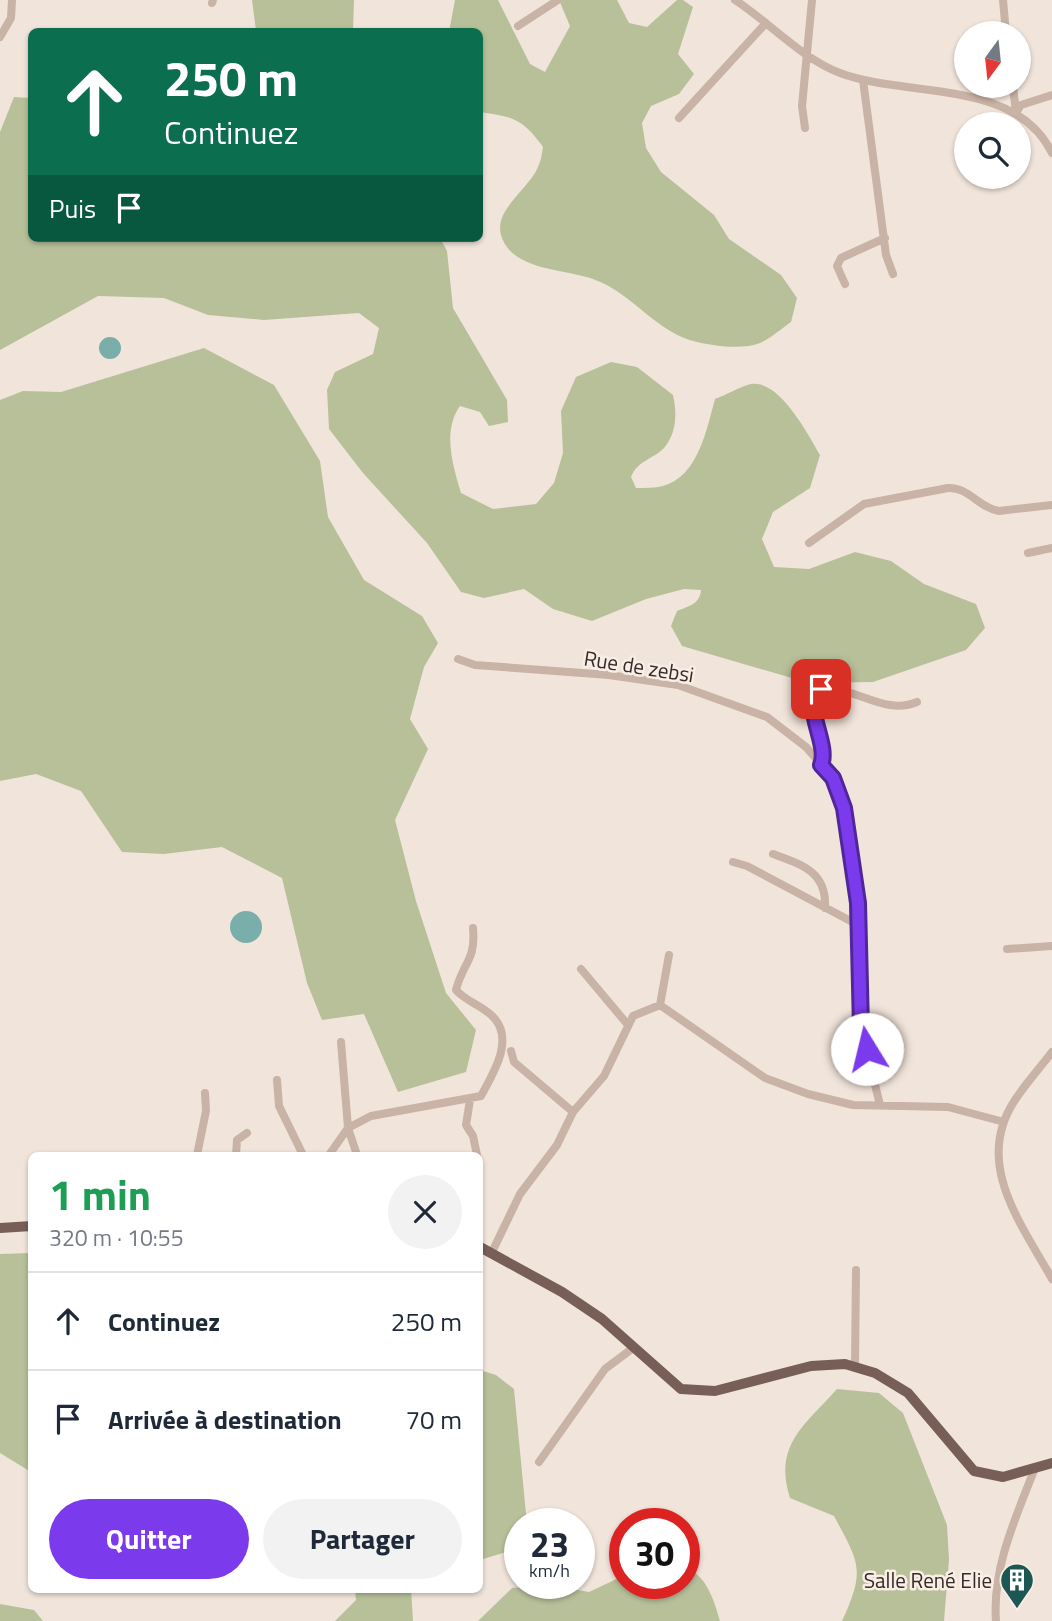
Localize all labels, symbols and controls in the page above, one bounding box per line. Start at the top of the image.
north arrow [954,21,1031,98]
map controls [954,21,1031,189]
text: 250 m [164,40,298,115]
icon: ahead [49,56,140,147]
text: Continuez [164,108,298,156]
button: search [954,112,1031,189]
text: Puis [49,189,96,228]
icon: arrive [110,189,148,227]
street label: Rue de zebsi [582,642,696,690]
pin [791,659,851,719]
icon: arrive [802,670,840,708]
position arrow [830,1012,904,1086]
text: 1 min [49,1162,151,1226]
button: close [388,1175,462,1249]
text: 320 m · 10:55 [49,1220,184,1255]
icon: ahead [49,1302,87,1340]
text: Continuez [108,1302,220,1341]
text: 250 m [391,1302,462,1341]
icon: arrive [49,1400,87,1438]
text: Arrivée à destination [108,1400,342,1439]
text: 70 m [405,1400,462,1439]
button: Quitter [49,1499,249,1579]
button: Partager [263,1499,462,1579]
speed limit sign: 30 [609,1508,700,1599]
text: 23 [530,1517,569,1571]
text: km/h [529,1557,570,1584]
building icon: Salle René Elie [998,1561,1036,1610]
place label: Salle René Elie [864,1564,992,1596]

